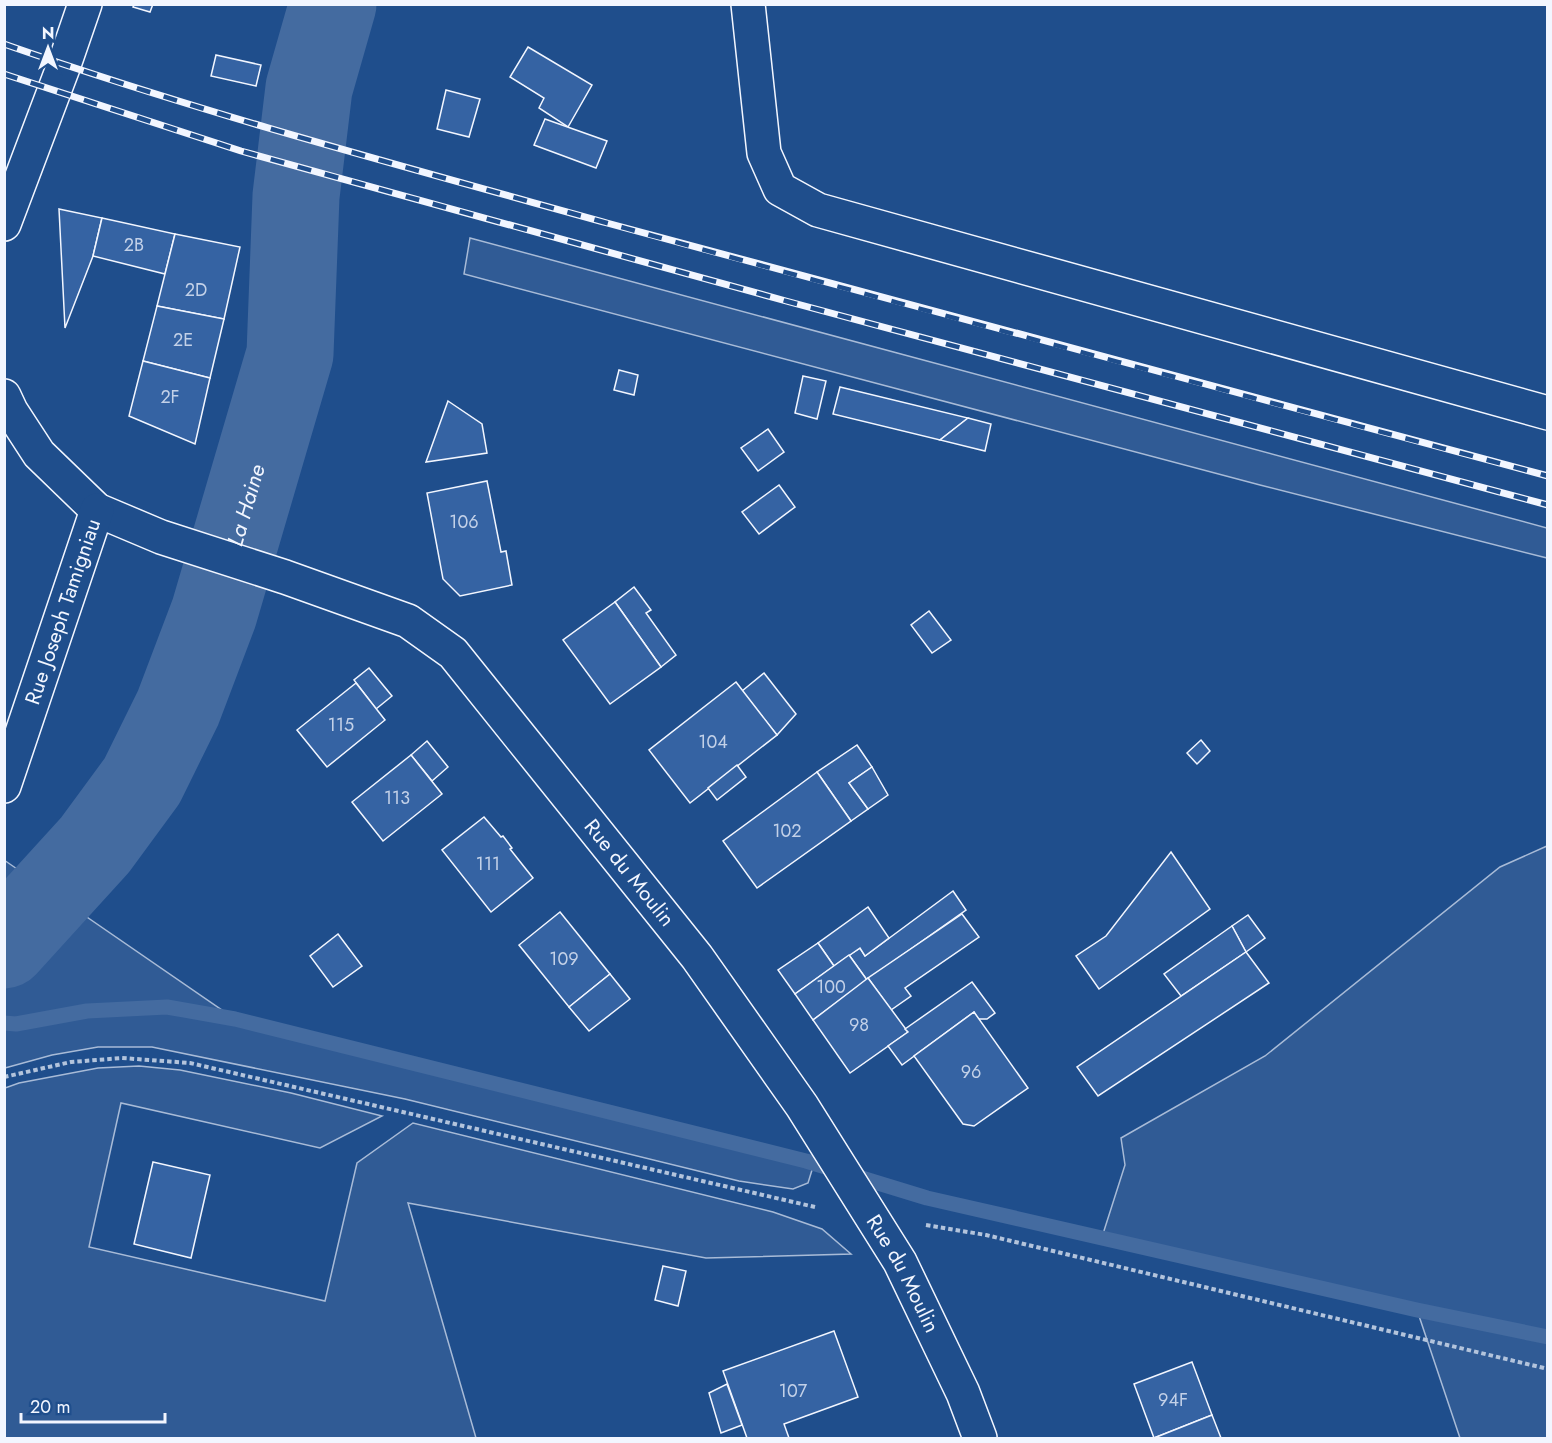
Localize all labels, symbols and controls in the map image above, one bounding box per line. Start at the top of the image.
north arrow [18,18,78,78]
text: N [42,22,54,45]
house number: 2B [124,232,144,258]
house number: 2D [185,277,207,303]
house number: 2E [173,327,193,353]
house number: 2F [160,384,180,410]
water label: La Haine [219,461,273,550]
house number: 106 [449,509,479,535]
street label: Rue Joseph Tamigniau [18,515,108,709]
house number: 115 [328,712,354,738]
house number: 104 [698,729,728,755]
house number: 113 [384,785,410,811]
street label: Rue du Moulin [577,813,682,933]
house number: 102 [772,818,802,844]
house number: 111 [476,851,500,877]
house number: 109 [549,946,579,972]
house number: 100 [816,974,846,1000]
house number: 98 [849,1012,869,1038]
house number: 96 [961,1059,981,1085]
street label: Rue du Moulin [859,1209,947,1338]
house number: 107 [779,1378,808,1404]
scale bar [21,1386,165,1424]
house number: 94F [1158,1387,1188,1413]
text: 20 m [30,1394,70,1420]

